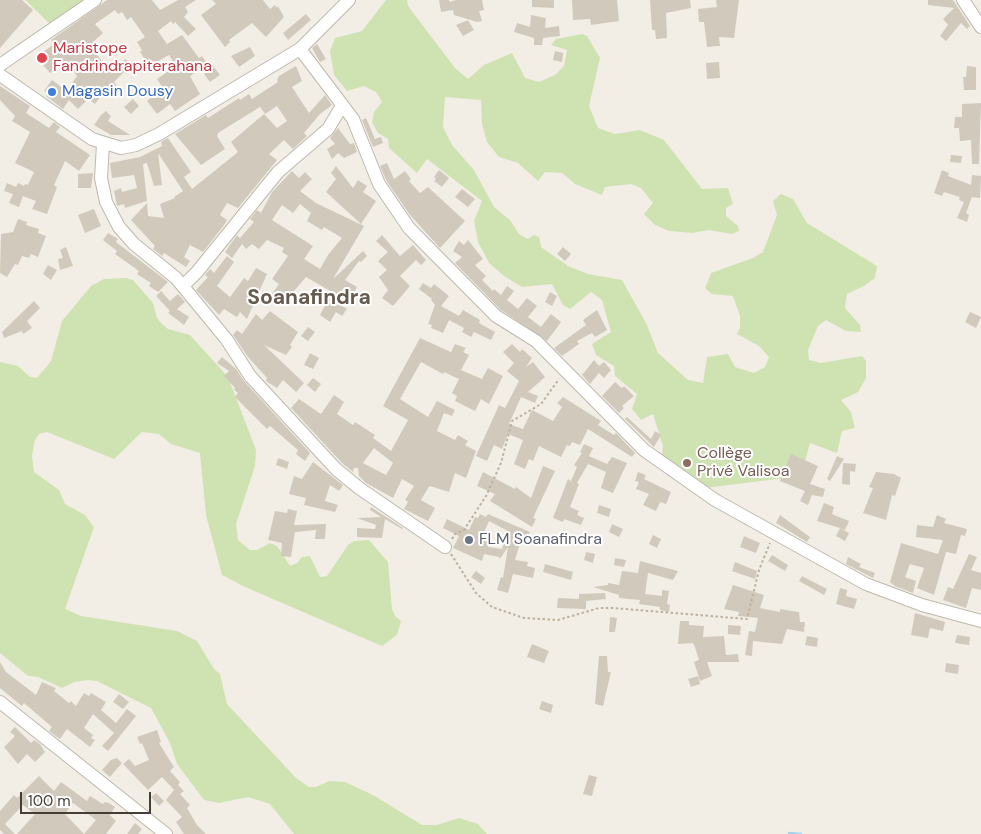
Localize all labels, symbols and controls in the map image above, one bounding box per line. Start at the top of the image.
place label: Maristope Fandrindrapiterahana [53,39,212,77]
marker: Maristope Fandrindrapiterahana [35,51,49,65]
place label: Magasin Dousy [62,82,173,102]
marker: Magasin Dousy [46,86,58,98]
district label: Soanafindra [247,285,371,311]
place label: Collège Privé Valisoa [697,444,790,482]
marker: Collège Privé Valisoa [681,457,693,469]
place label: FLM Soanafindra [479,530,602,550]
marker: FLM Soanafindra [463,534,475,546]
scale bar [22,782,154,814]
text: 100 m [28,791,71,811]

